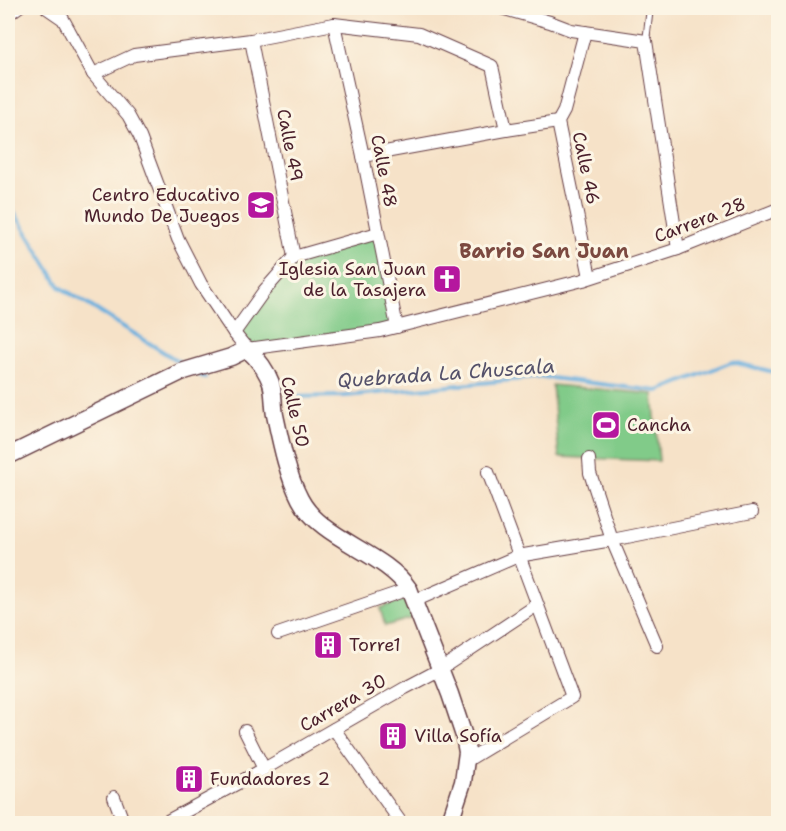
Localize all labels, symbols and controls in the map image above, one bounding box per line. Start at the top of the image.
street label: Calle 49 [271,107,309,183]
street label: Calle 46 [567,129,605,207]
street label: Calle 48 [365,133,403,209]
place label: Centro Educativo Mundo De Juegos [84,183,240,228]
school or university icon: Centro Educativo Mundo De Juegos [245,189,277,221]
street label: Carrera 28 [651,192,749,248]
district label: Barrio San Juan [459,238,629,264]
place label: Iglesia San Juan de la Tasajera [279,257,426,302]
church icon: Iglesia San Juan de la Tasajera [431,263,463,295]
water label: Quebrada La Chuscala [336,352,556,394]
street label: Calle 50 [275,374,315,450]
sports icon: Cancha [590,409,622,441]
place label: Cancha [627,413,691,437]
building icon: Torre1 [312,629,344,661]
place label: Torre1 [349,633,401,657]
street label: Carrera 30 [295,668,391,738]
building icon: Villa Sofía [377,720,409,752]
place label: Villa Sofía [414,724,502,748]
building icon: Fundadores 2 [173,763,205,795]
place label: Fundadores 2 [210,767,330,791]

